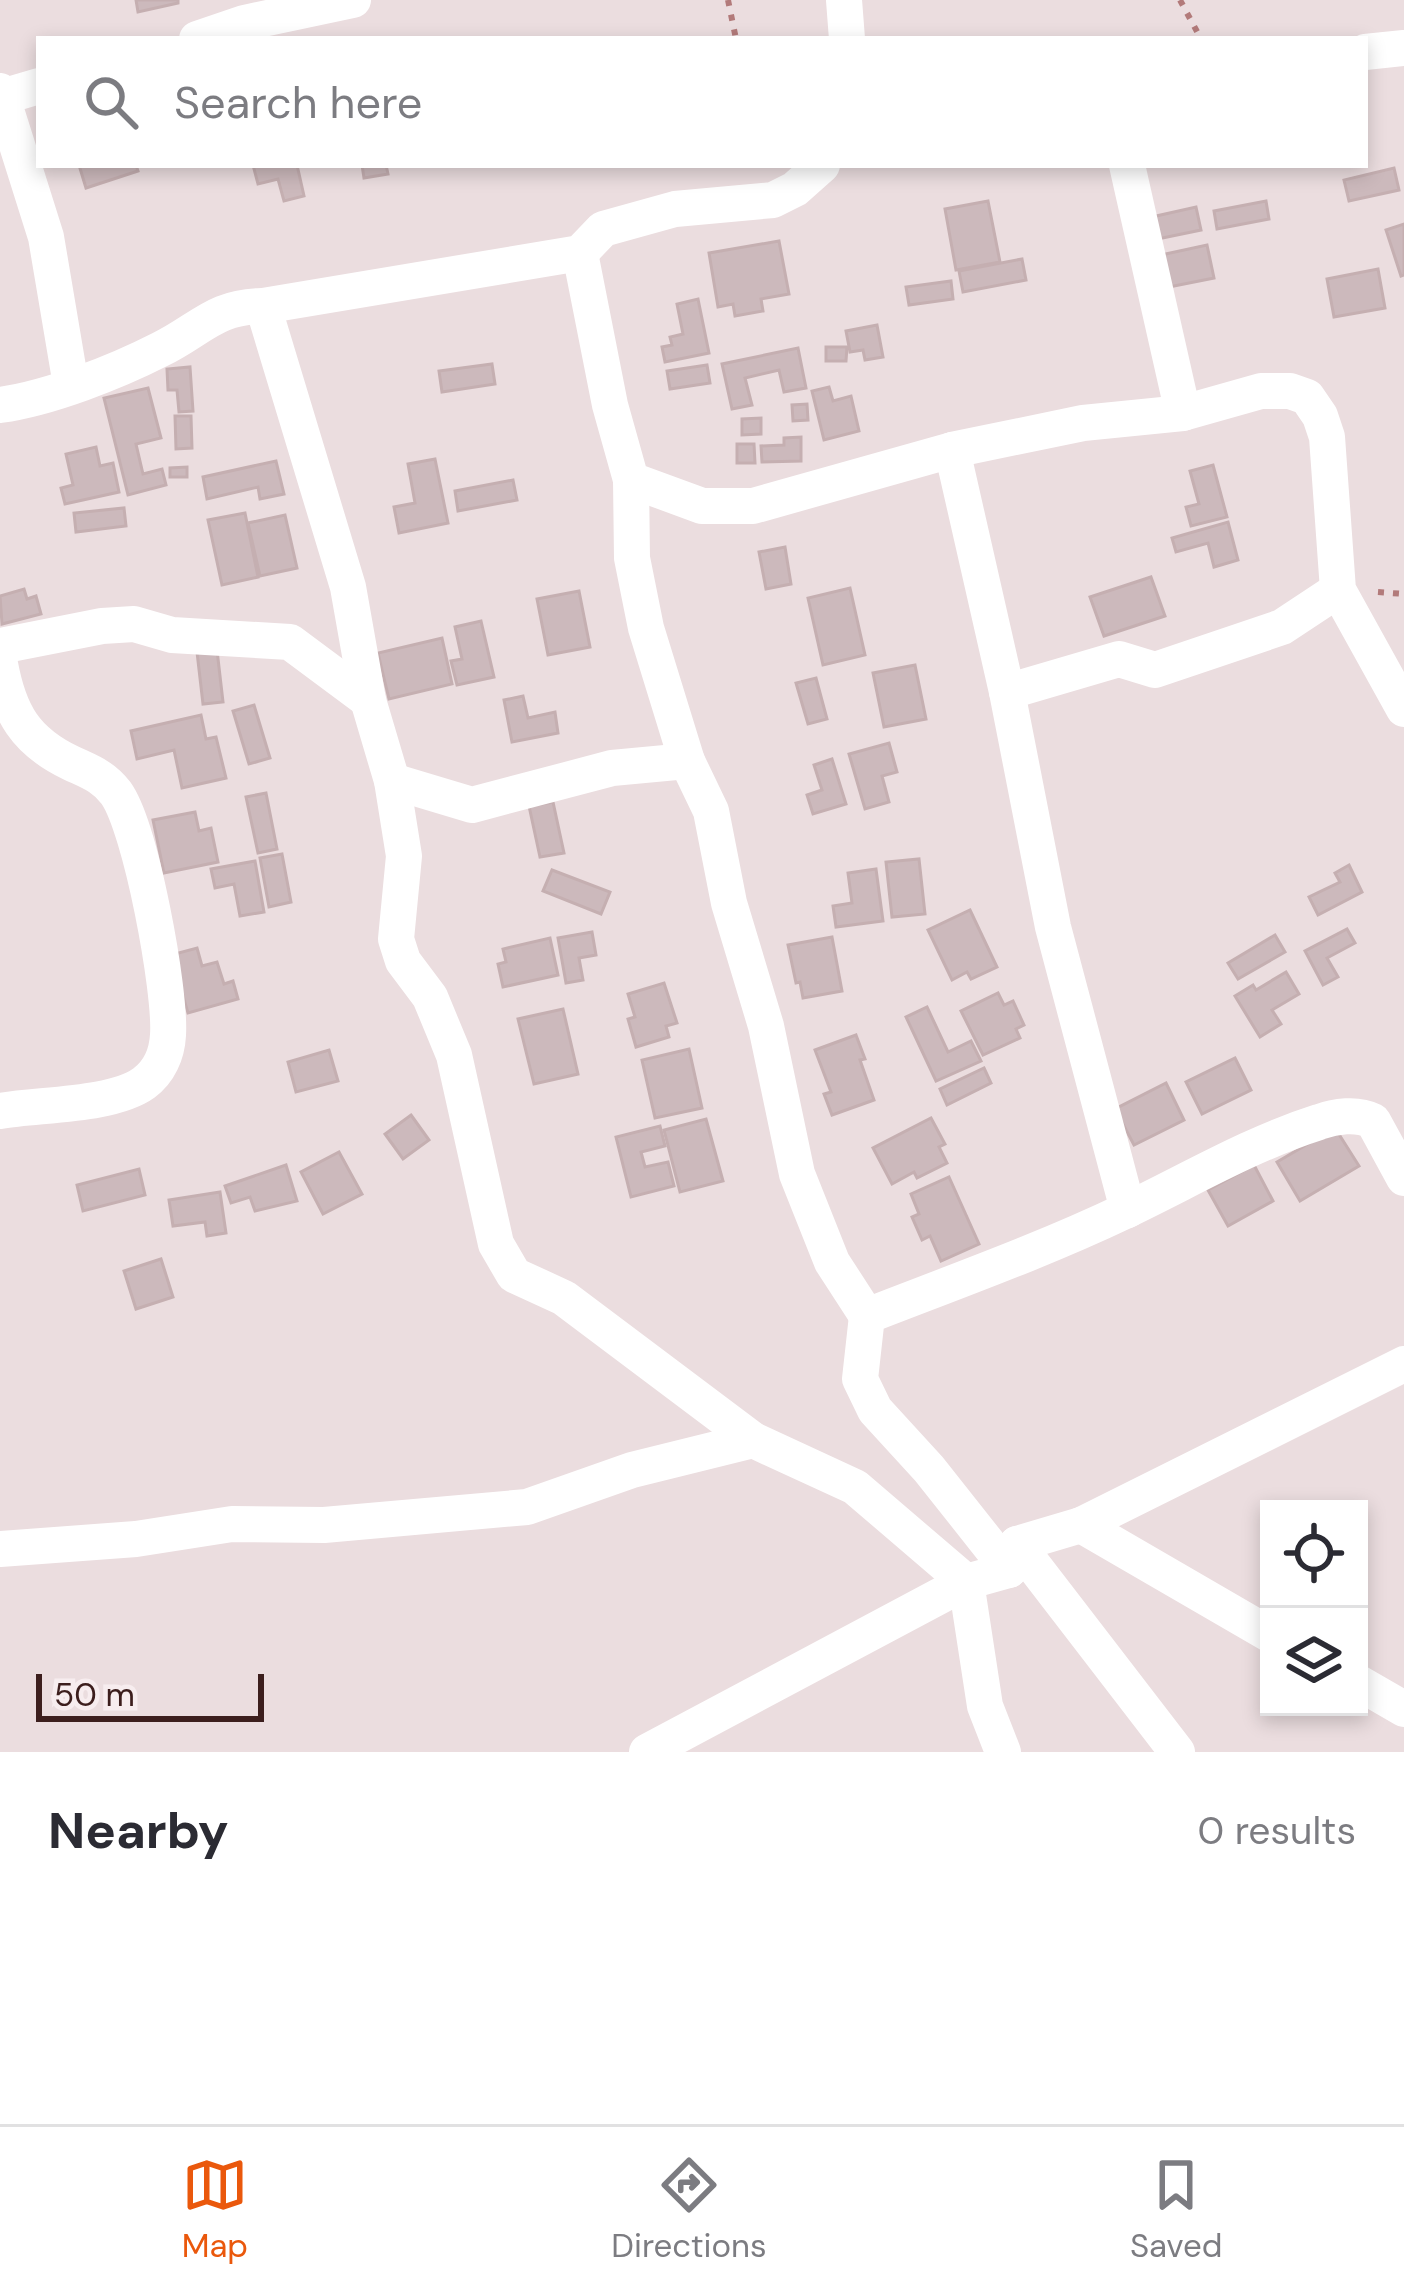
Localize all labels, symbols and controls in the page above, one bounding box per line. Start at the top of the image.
search box [36,36,1368,168]
icon: search [78,69,144,135]
text: Search here [174,73,422,132]
map controls [1260,1500,1368,1716]
button: locate [1260,1500,1368,1608]
button: layers [1260,1608,1368,1716]
scale bar [36,1668,264,1721]
text: 50 m [54,1673,135,1716]
text: Nearby [48,1797,229,1864]
text: 0 results [1198,1805,1356,1856]
tab: Map [182,2152,248,2267]
tab: Directions [611,2152,767,2267]
tab: Saved [1130,2152,1222,2267]

